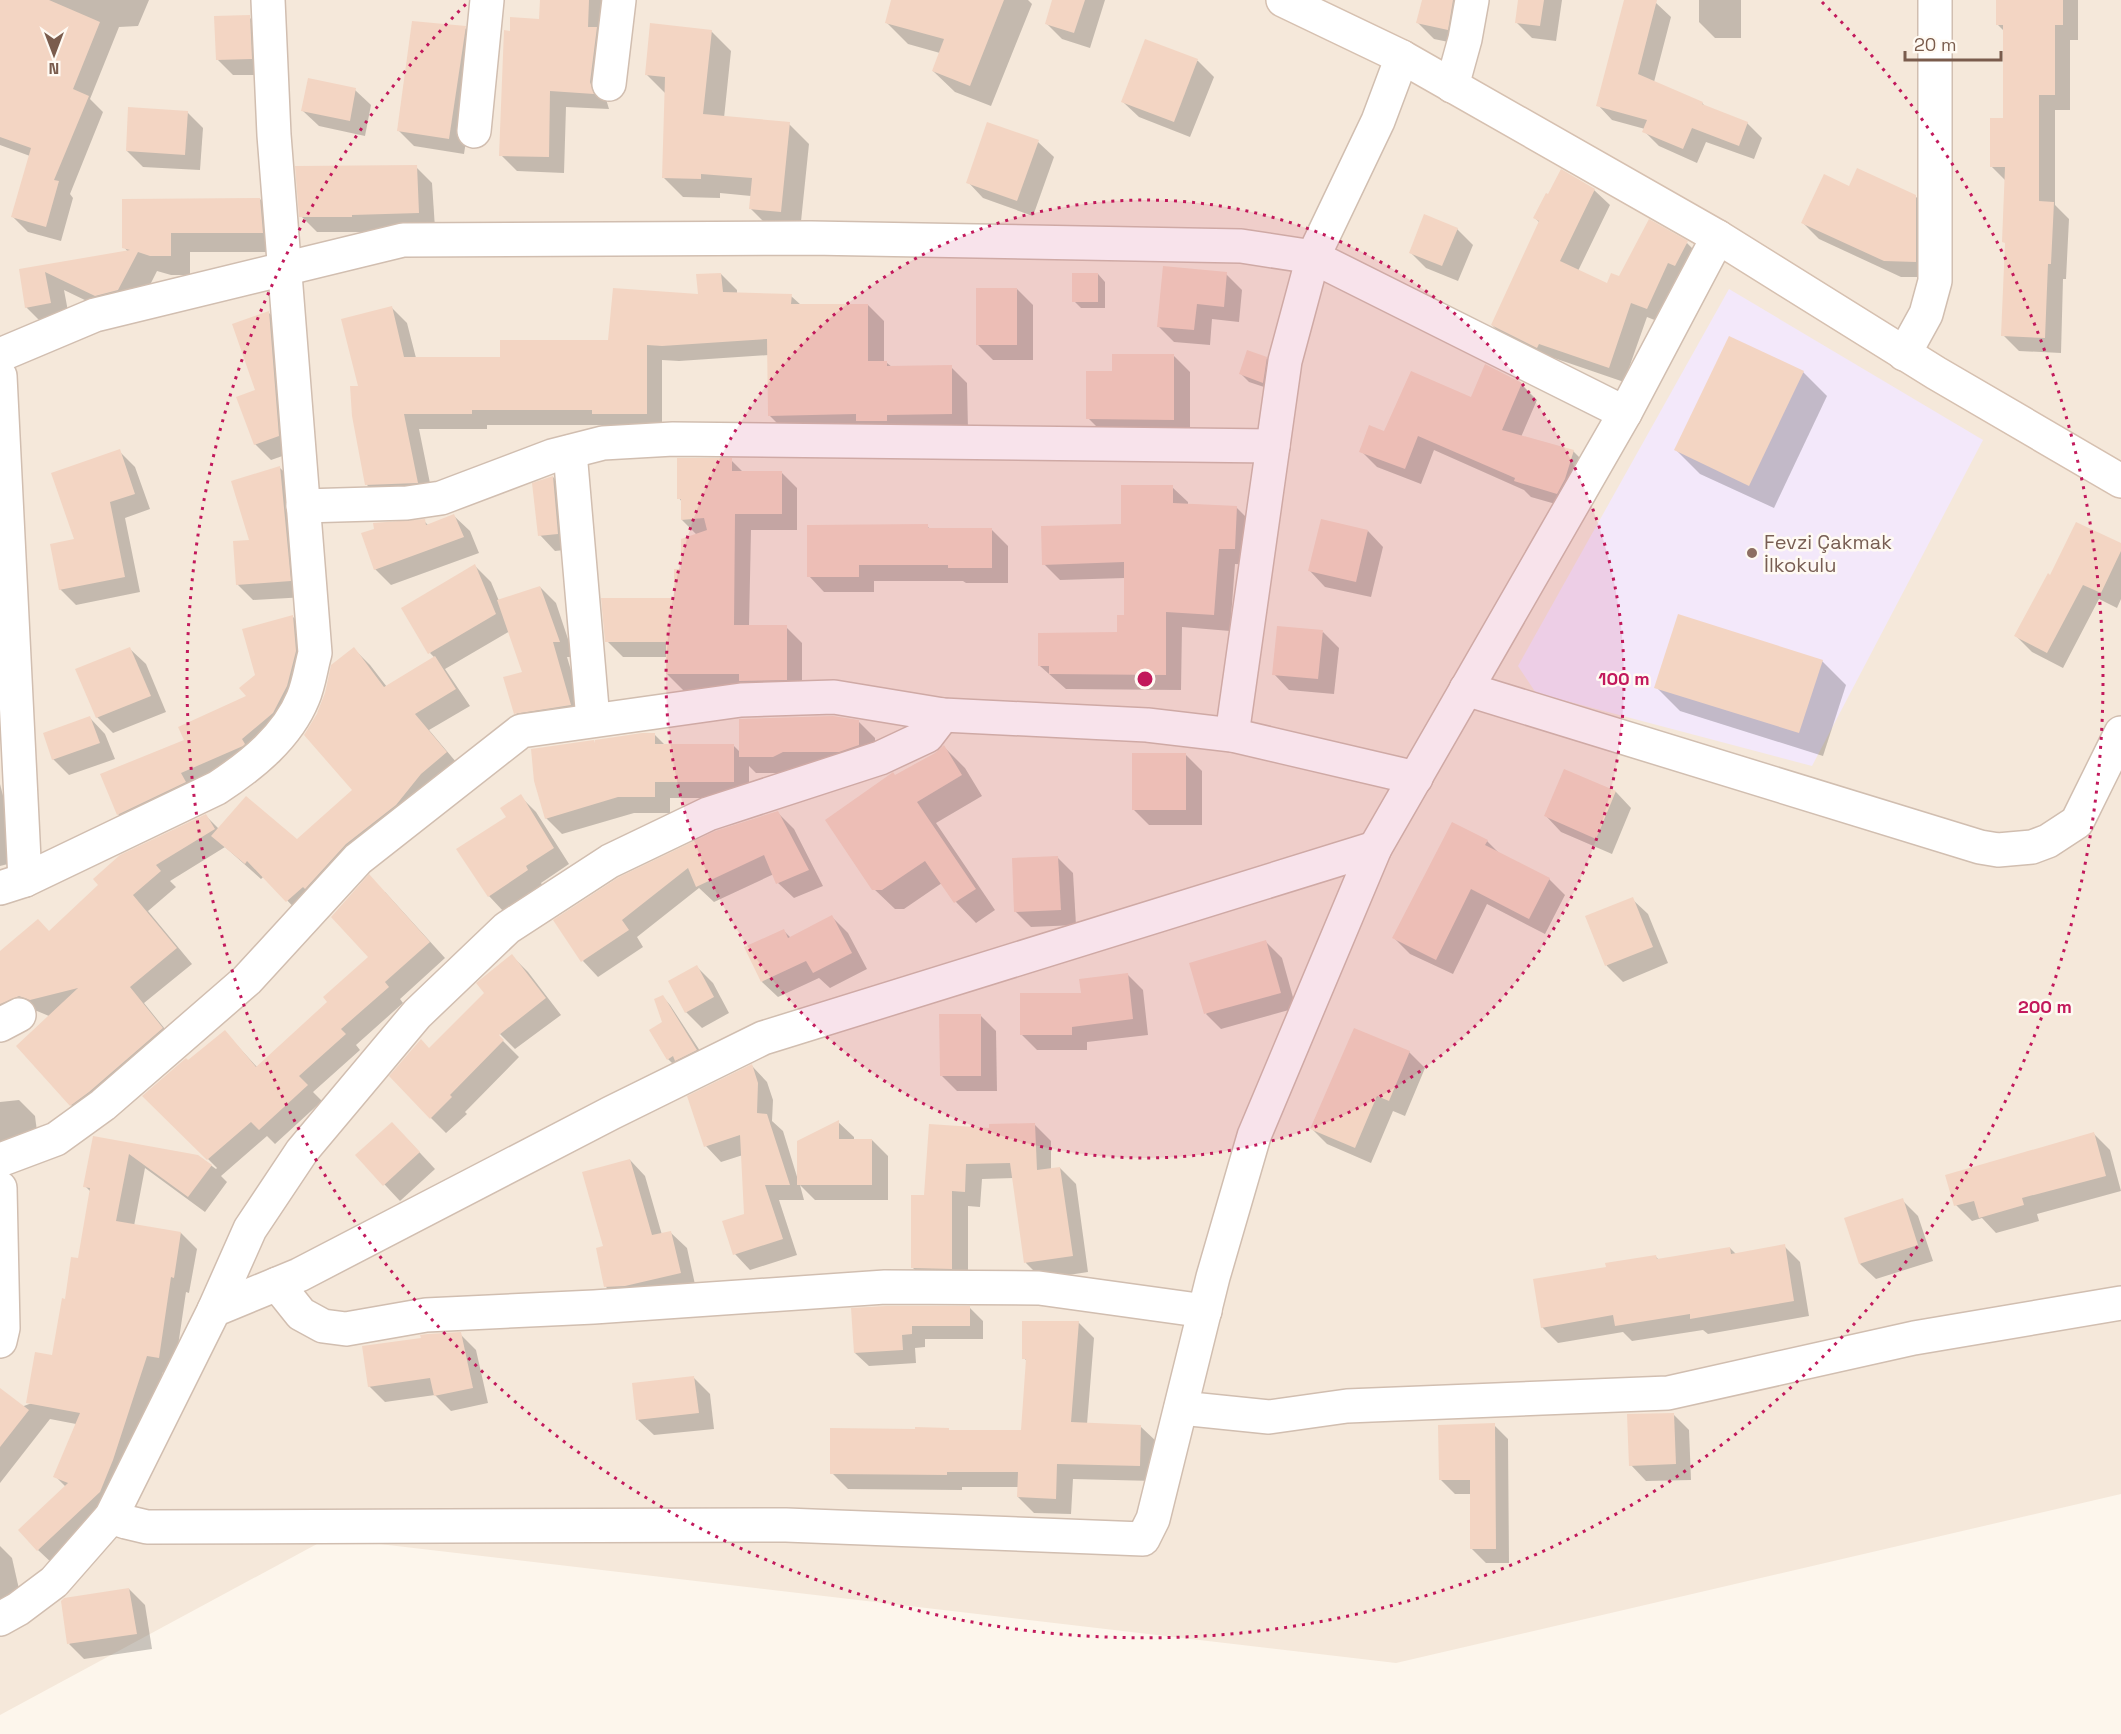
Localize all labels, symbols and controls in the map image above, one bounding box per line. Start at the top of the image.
north arrow [24,24,84,84]
scale bar [1905,24,2001,62]
text: 20 m [1914,33,1957,56]
text: N [49,58,59,79]
place label: Fevzi Çakmak İlkokulu [1764,529,1892,578]
marker: Fevzi Çakmak İlkokulu [1745,546,1759,560]
text: 100 m [1598,667,1650,690]
centre of rings [1135,669,1155,689]
text: 200 m [2018,995,2072,1018]

